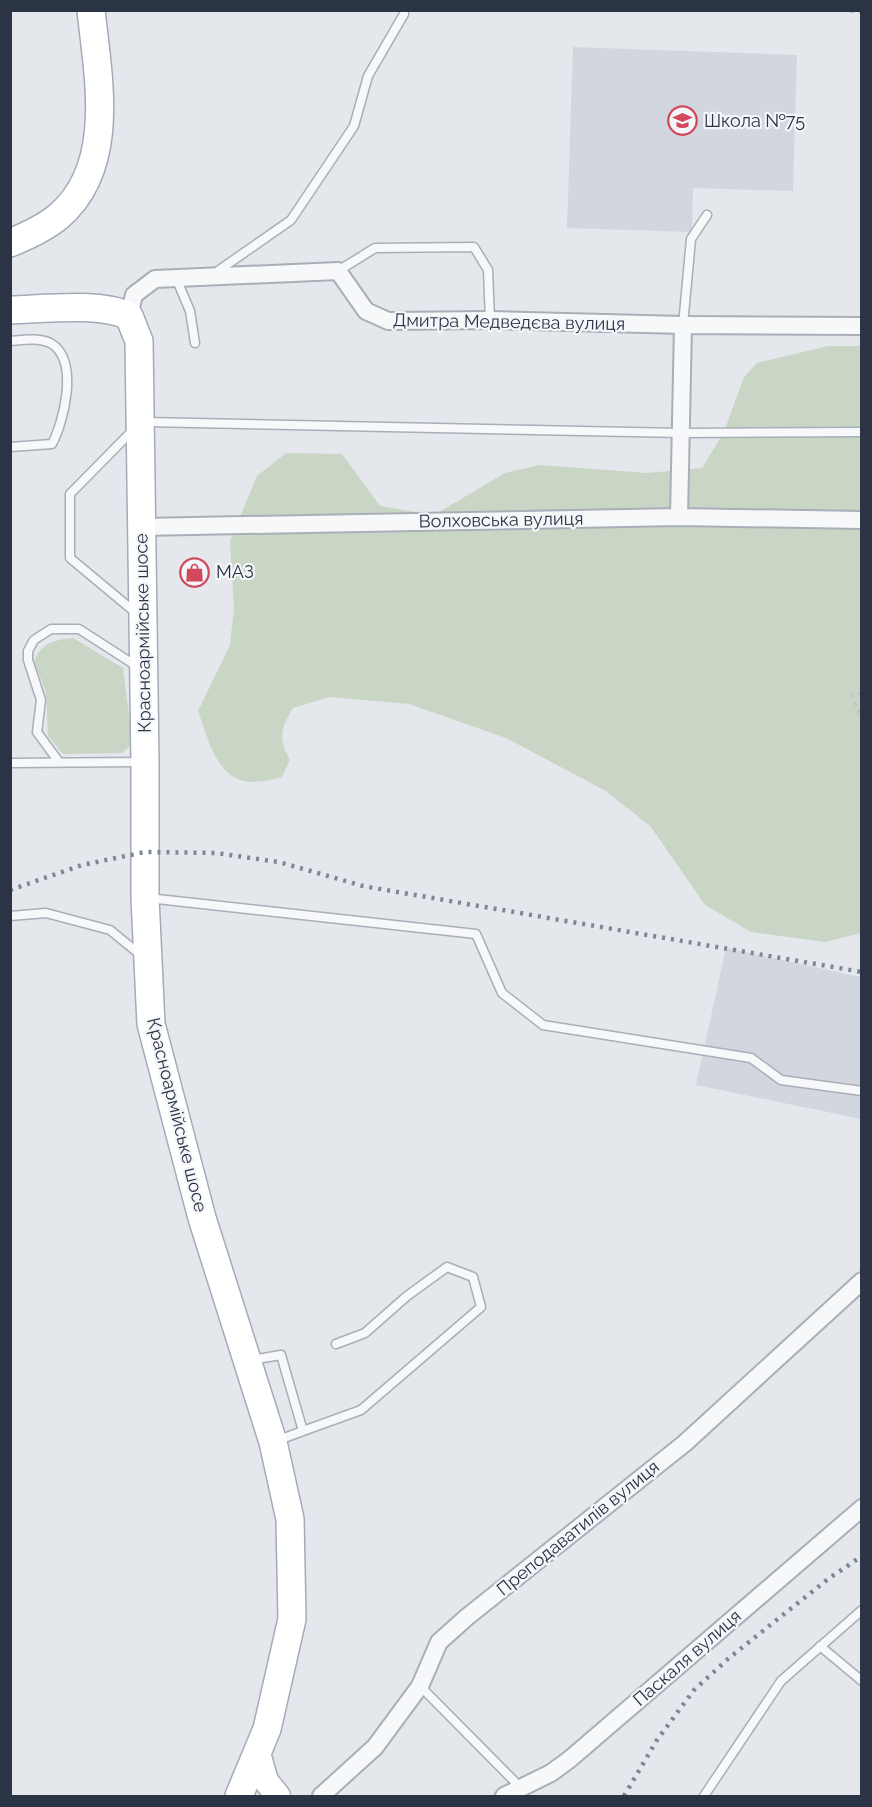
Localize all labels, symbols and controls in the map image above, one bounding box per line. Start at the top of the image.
school or university icon: Школа №75 [667,105,699,137]
place label: Школа №75 [704,110,805,131]
street label: Дмитра Медведєва вулиця [393,309,625,334]
street label: Волховська вулиця [418,508,584,531]
street label: Красноармійське шосе [130,533,155,733]
shop icon: МАЗ [179,556,211,588]
place label: МАЗ [216,561,254,582]
street label: Красноармійське шосе [143,1015,212,1215]
street label: Преподаватилів вулиця [492,1456,663,1600]
street label: Паскаля вулиця [628,1605,745,1710]

